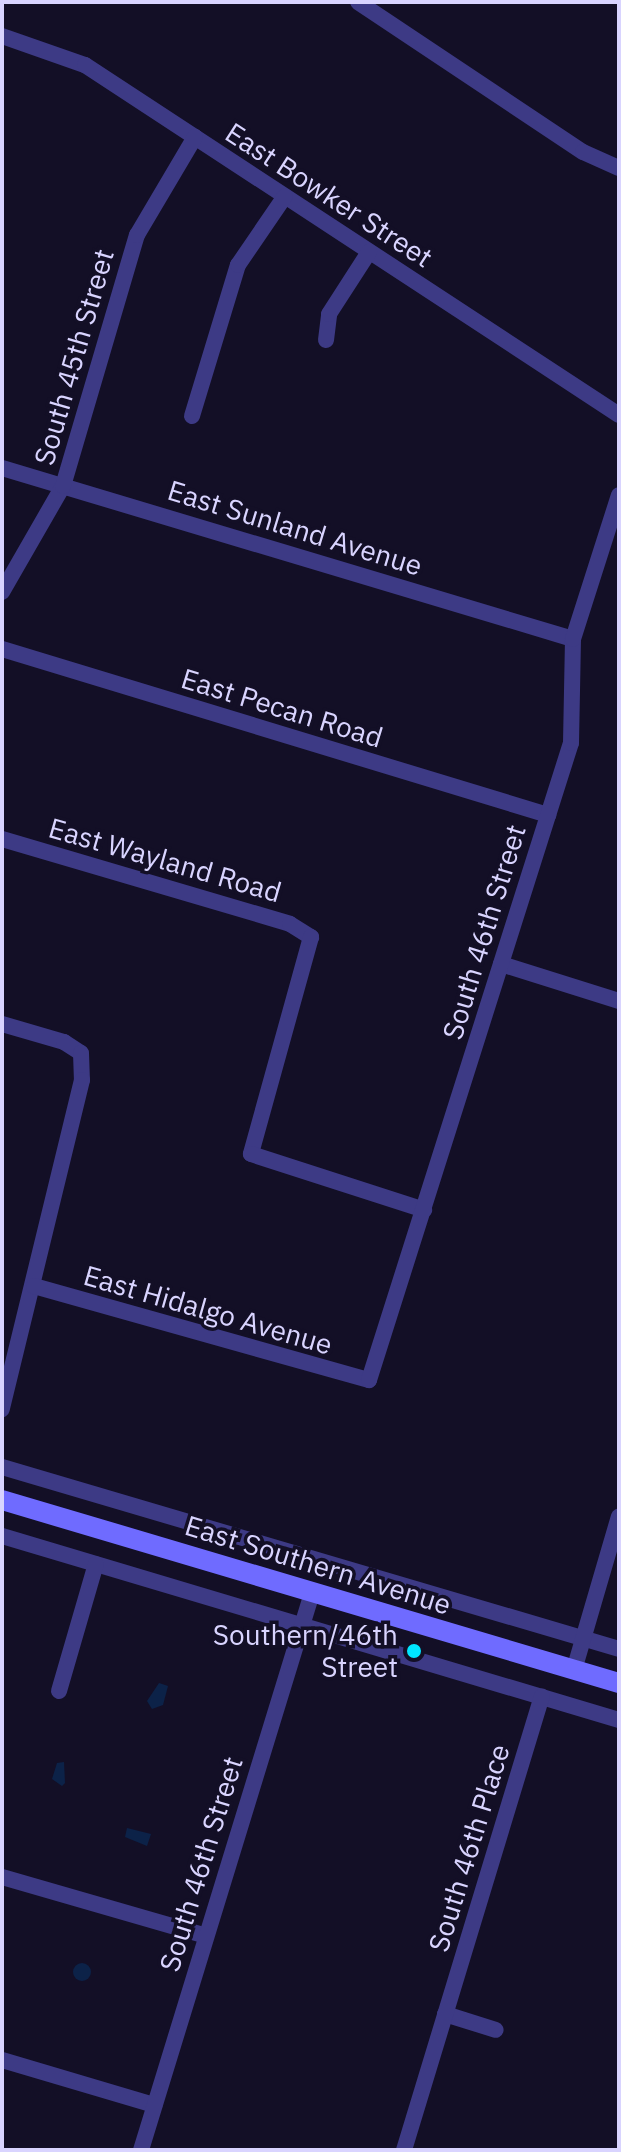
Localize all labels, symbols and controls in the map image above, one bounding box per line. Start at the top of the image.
street label: East Bowker Street [219,116,439,274]
street label: South 45th Street [27,245,121,469]
street label: East Sunland Avenue [164,473,426,583]
street label: East Pecan Road [177,661,387,755]
street label: East Wayland Road [45,811,285,909]
street label: South 46th Street [435,820,533,1044]
street label: East Hidalgo Avenue [80,1258,336,1362]
street label: East Southern Avenue [181,1509,455,1621]
place label: Southern/46th Street [213,1618,398,1684]
marker: Southern/46th Street [405,1642,423,1660]
street label: South 46th Place [422,1740,516,1956]
street label: South 46th Street [152,1752,250,1976]

